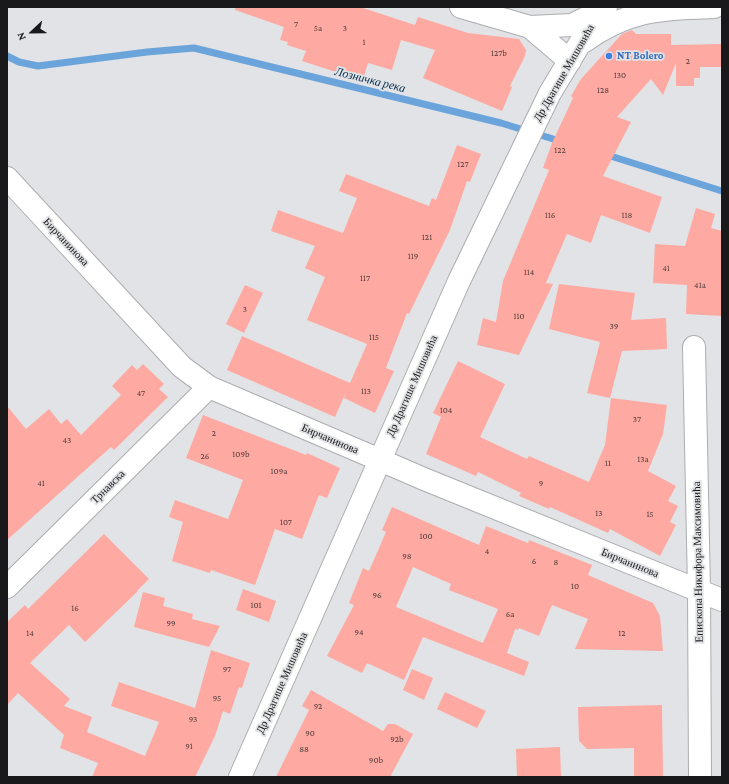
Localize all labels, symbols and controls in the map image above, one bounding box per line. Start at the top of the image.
north arrow [12,12,52,52]
house number: 7 [294,19,298,29]
street label: Др Драгише Мишовића [531,22,597,124]
house number: 5a [314,23,322,33]
house number: 3 [343,23,347,33]
text: N [14,31,28,42]
house number: 1 [363,37,365,47]
house number: 127b [491,48,507,58]
place label: NT Bolero [617,49,664,63]
marker: NT Bolero [604,51,614,61]
house number: 2 [686,56,690,66]
water label: Лозничка река [333,64,407,96]
house number: 130 [614,70,626,80]
house number: 128 [597,85,609,95]
house number: 122 [554,145,566,155]
house number: 127 [457,159,469,169]
house number: 116 [545,210,555,220]
house number: 118 [622,210,632,220]
street label: Бирчанинова [40,215,92,269]
house number: 121 [422,232,432,242]
house number: 119 [408,251,418,261]
house number: 41 [662,263,670,273]
house number: 114 [524,267,534,277]
house number: 117 [360,273,370,283]
house number: 41a [694,280,706,290]
house number: 3 [243,304,247,314]
house number: 110 [513,311,525,321]
house number: 39 [610,321,618,331]
house number: 115 [369,332,379,342]
street label: Др Драгише Мишовића [384,333,440,439]
house number: 113 [361,386,371,396]
house number: 47 [137,388,145,398]
house number: 104 [440,405,452,415]
house number: 37 [633,414,641,424]
street label: Бирчанинова [299,421,361,457]
house number: 2 [212,428,216,438]
house number: 43 [63,435,71,445]
house number: 109b [232,449,250,459]
house number: 26 [201,451,209,461]
house number: 13a [637,454,649,464]
house number: 11 [605,458,611,468]
house number: 109a [271,466,287,476]
street label: Трнавска [88,467,128,507]
house number: 41 [37,478,45,488]
house number: 9 [539,478,543,488]
street label: Епископа Никифора Максимовића [690,481,706,643]
house number: 13 [595,508,603,518]
house number: 15 [646,509,654,519]
house number: 107 [280,517,292,527]
house number: 100 [419,531,433,541]
street label: Бирчанинова [599,545,661,581]
house number: 4 [485,546,489,556]
house number: 98 [402,551,412,561]
house number: 6 [532,556,536,566]
house number: 8 [554,557,558,567]
house number: 10 [571,581,579,591]
house number: 96 [372,590,382,600]
house number: 101 [250,600,262,610]
house number: 16 [71,603,79,613]
house number: 6a [506,609,514,619]
house number: 99 [166,618,176,628]
house number: 94 [354,627,364,637]
house number: 14 [26,628,34,638]
house number: 12 [618,628,626,638]
street label: Др Драгише Мишовића [254,630,310,736]
house number: 97 [223,664,231,674]
house number: 95 [213,693,221,703]
house number: 92 [314,701,322,711]
house number: 93 [189,714,197,724]
house number: 90 [305,728,315,738]
house number: 92b [390,734,404,744]
house number: 91 [185,741,193,751]
house number: 88 [299,744,309,754]
house number: 90b [369,755,383,765]

